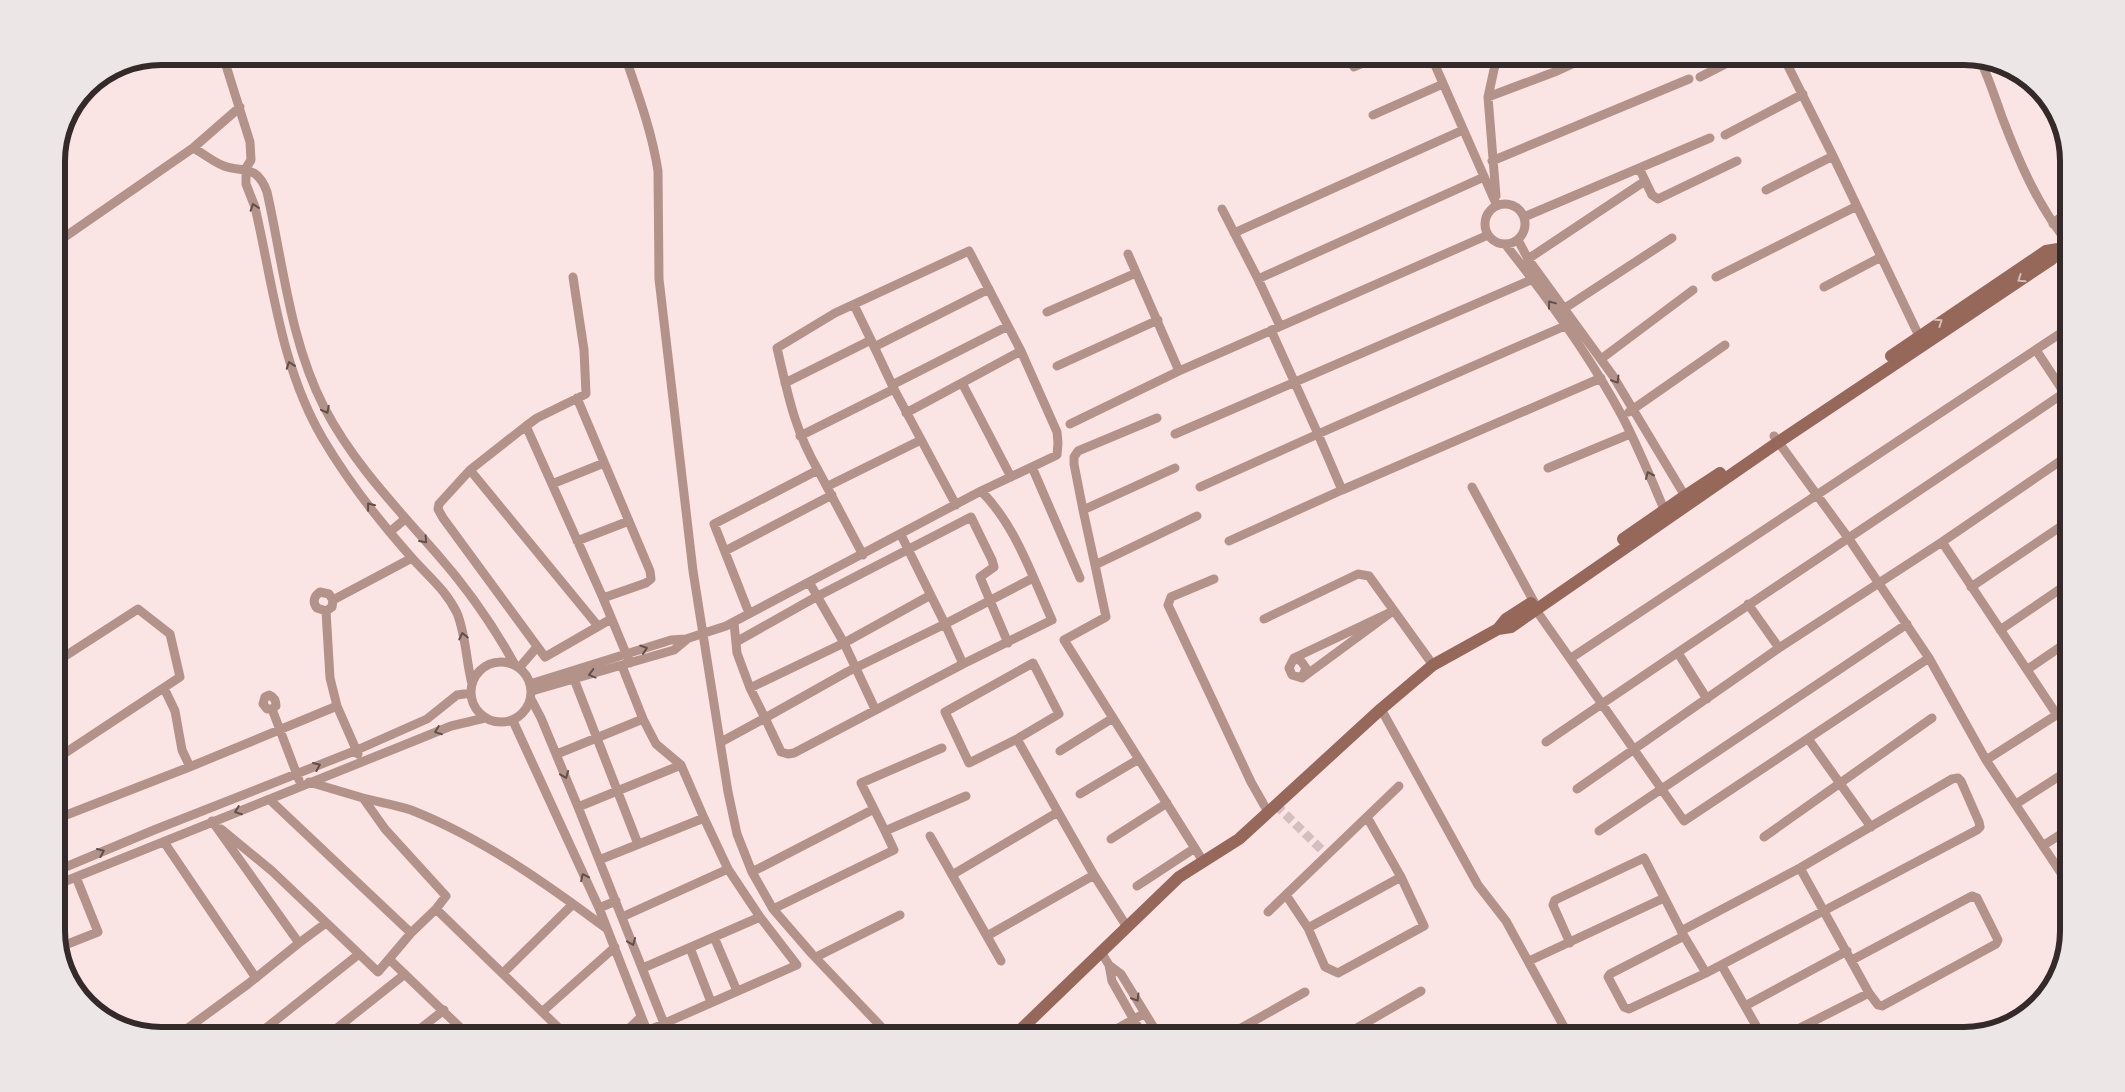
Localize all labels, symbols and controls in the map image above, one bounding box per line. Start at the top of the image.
one-way arrow [250,203,260,211]
one-way arrow [2017,273,2026,283]
one-way arrow [1548,300,1557,310]
one-way arrow [1934,319,1943,328]
one-way arrow [286,361,296,370]
one-way arrow [1609,375,1619,384]
one-way arrow [320,405,330,414]
one-way arrow [1644,471,1655,480]
one-way arrow [366,502,375,511]
one-way arrow [418,534,427,543]
one-way arrow [458,631,469,640]
one-way arrow [639,645,647,655]
one-way arrow [589,669,597,679]
one-way arrow [434,725,443,735]
one-way arrow [313,762,321,772]
one-way arrow [559,770,570,779]
one-way arrow [234,804,243,815]
one-way arrow [96,848,105,858]
one-way arrow [580,873,591,882]
one-way arrow [626,937,637,946]
one-way arrow [1130,993,1140,1002]

